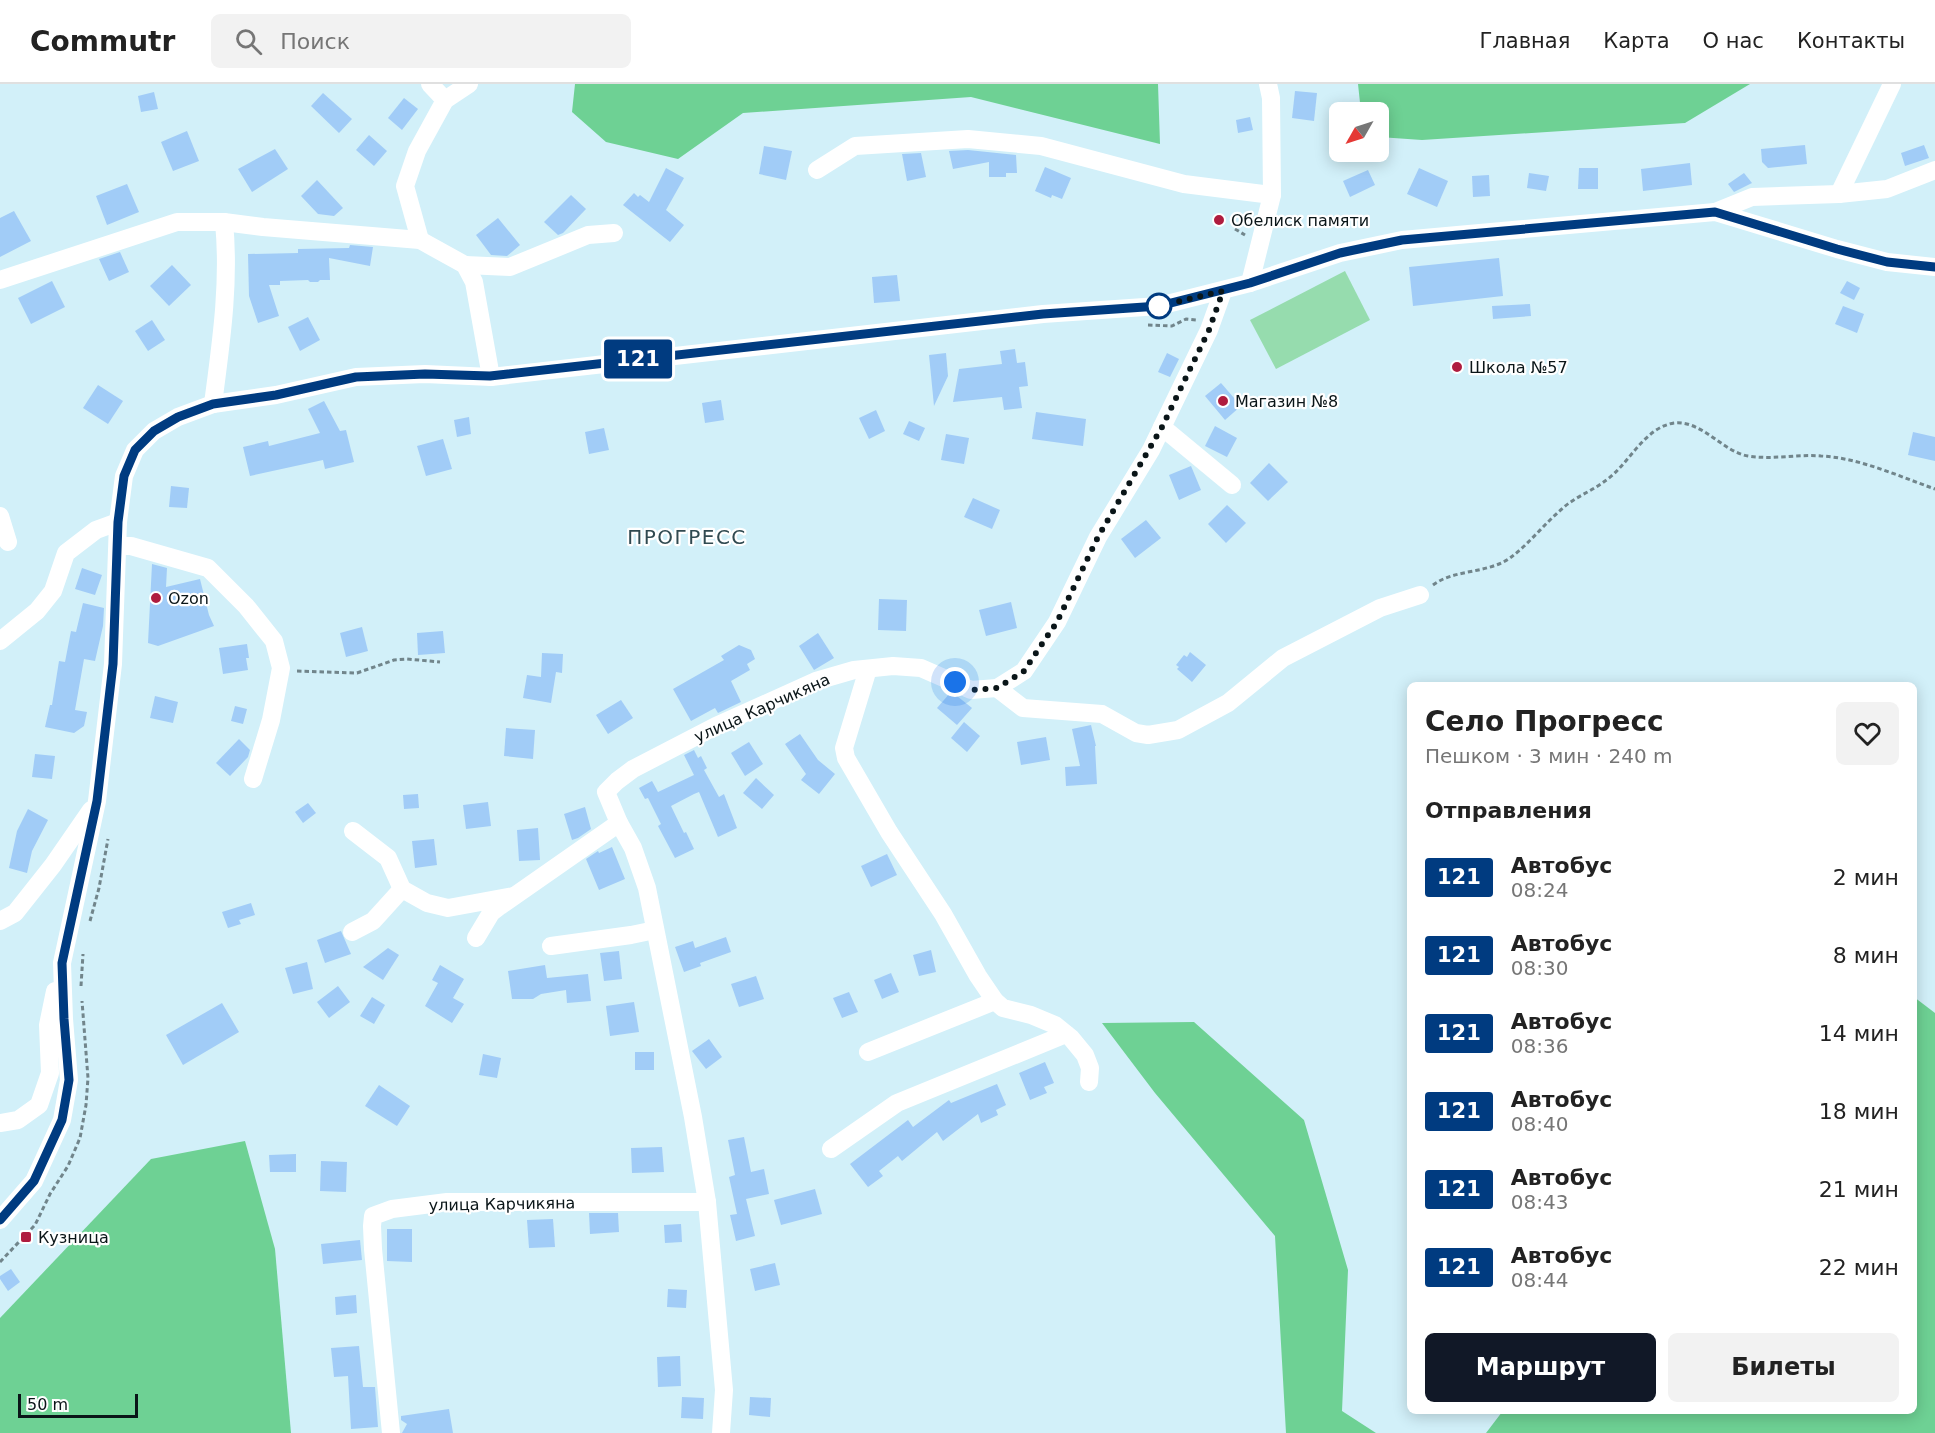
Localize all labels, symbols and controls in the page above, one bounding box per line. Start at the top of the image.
search box [211,14,631,68]
text: Commutr [30,25,175,58]
icon: search [232,25,265,58]
text: Поиск [280,29,350,54]
text: Главная [1480,29,1570,53]
text: Карта [1603,29,1670,53]
text: О нас [1703,29,1764,53]
text: Контакты [1797,29,1905,53]
north arrow [1329,102,1389,162]
map controls [1329,102,1389,162]
place label: Обелиск памяти [1231,211,1369,230]
marker: Обелиск памяти [1212,213,1226,227]
unlabelled marker [1146,293,1172,319]
line badge: 121 [604,340,672,378]
text: 121 [616,347,660,371]
place label: Школа №57 [1469,358,1568,377]
marker: Школа №57 [1450,360,1464,374]
place label: Магазин №8 [1235,392,1338,411]
marker: Магазин №8 [1216,394,1230,408]
district label: ПРОГРЕСС [627,525,747,549]
place label: Ozon [168,589,209,608]
marker: Ozon [149,591,163,605]
your location [940,667,970,697]
street label: улица Карчикяна [691,670,833,746]
button: heart [1836,702,1899,765]
text: Село Прогресс [1425,705,1664,738]
text: Пешком · 3 мин · 240 m [1425,744,1672,768]
text: Отправления [1425,798,1592,823]
text: Автобус [1511,853,1612,878]
text: 121 [1437,865,1481,889]
text: 2 мин [1833,865,1899,890]
text: 08:24 [1511,878,1568,902]
text: Автобус [1511,931,1612,956]
text: 121 [1437,943,1481,967]
text: 8 мин [1833,943,1899,968]
text: 08:30 [1511,956,1568,980]
text: Автобус [1511,1009,1612,1034]
text: 121 [1437,1021,1481,1045]
text: 14 мин [1819,1021,1899,1046]
text: 08:36 [1511,1034,1568,1058]
text: Автобус [1511,1087,1612,1112]
text: 121 [1437,1099,1481,1123]
text: 18 мин [1819,1099,1899,1124]
text: 08:40 [1511,1112,1568,1136]
text: Автобус [1511,1165,1612,1190]
text: 121 [1437,1177,1481,1201]
text: 21 мин [1819,1177,1899,1202]
text: 08:43 [1511,1190,1568,1214]
street label: улица Карчикяна [429,1193,575,1215]
place label: Кузница [38,1228,109,1247]
marker: Кузница [19,1230,33,1244]
text: Автобус [1511,1243,1612,1268]
text: 121 [1437,1255,1481,1279]
text: 22 мин [1819,1255,1899,1280]
text: 08:44 [1511,1268,1568,1292]
button: Маршрут [1425,1333,1656,1402]
button: Билеты [1668,1333,1899,1402]
scale bar [18,1391,138,1418]
text: 50 m [27,1395,68,1414]

